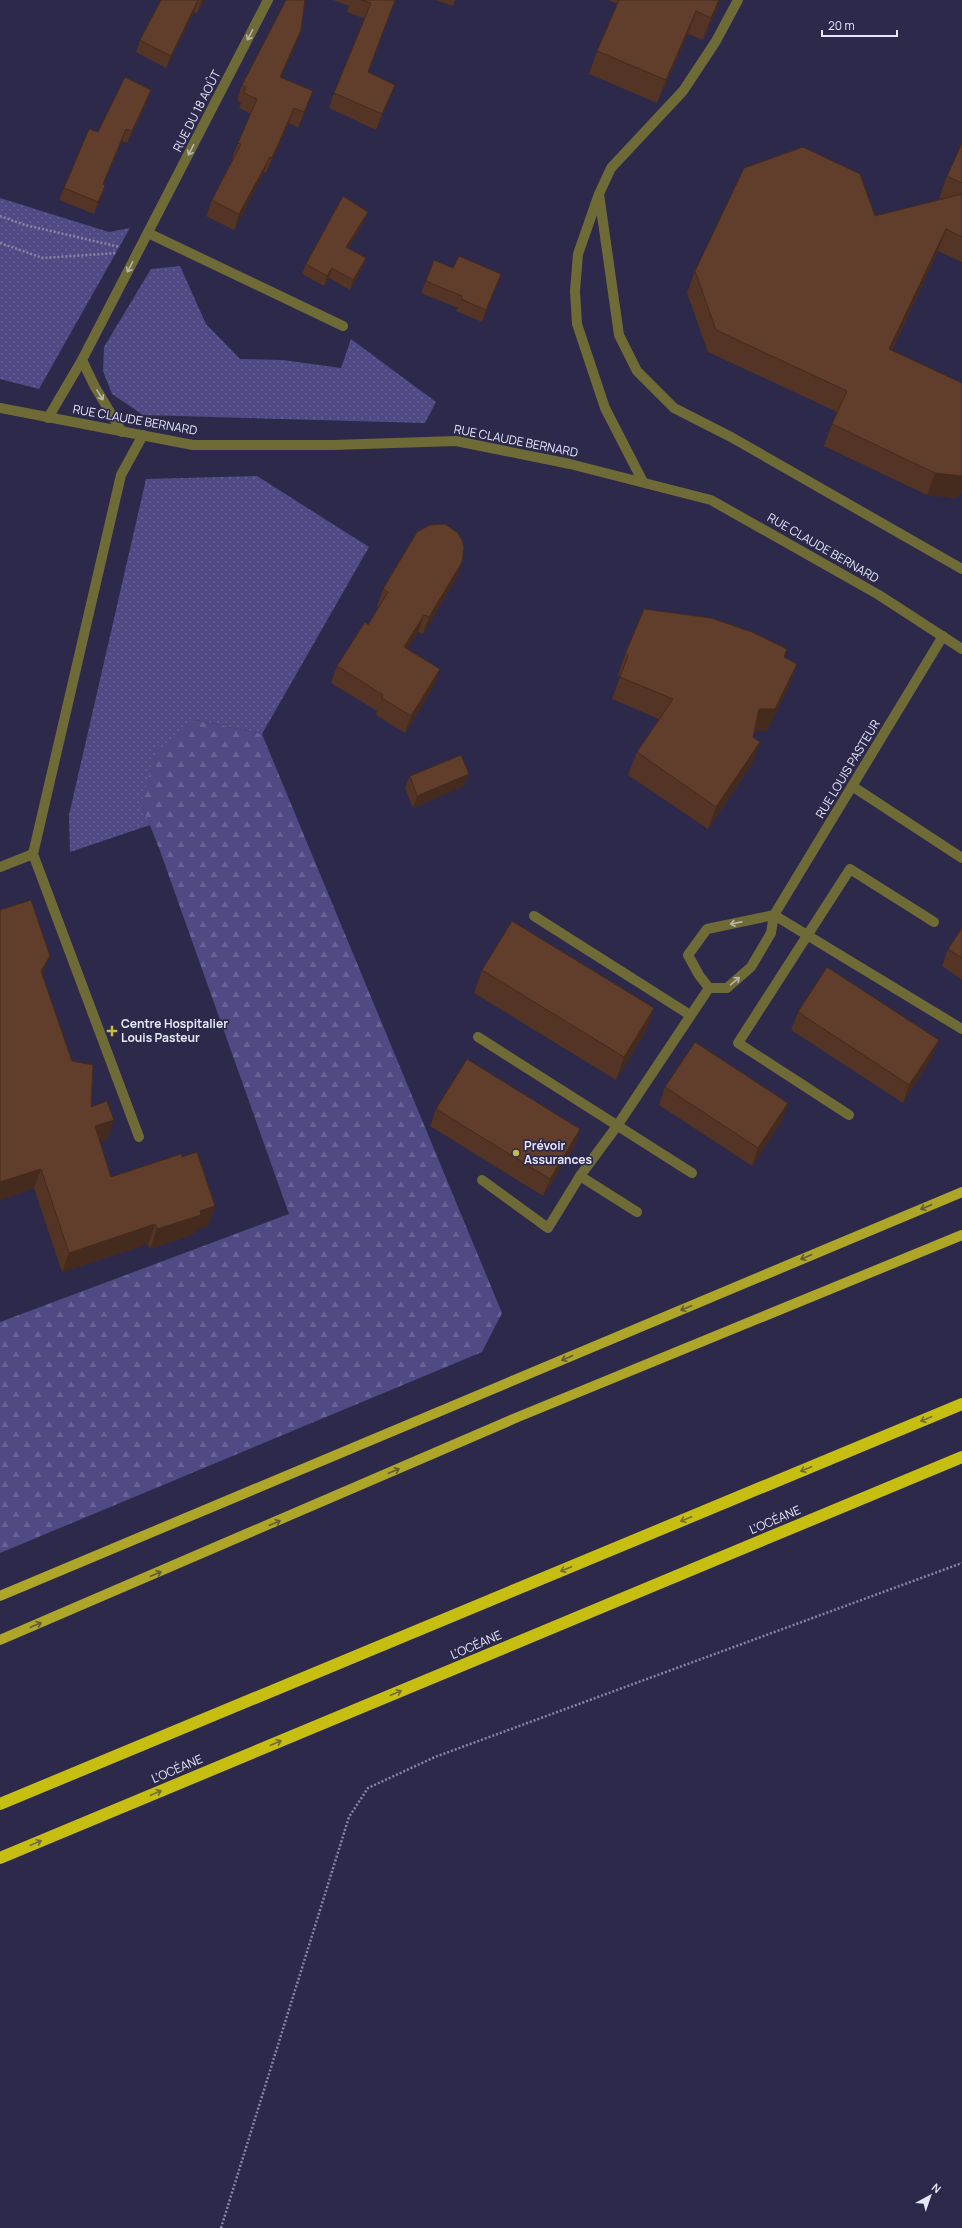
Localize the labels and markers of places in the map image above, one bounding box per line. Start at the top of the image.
place label: Centre Hospitalier Louis Pasteur [121,1015,228,1046]
marker: Centre Hospitalier Louis Pasteur [106,1025,118,1037]
place label: Prévoir Assurances [524,1137,592,1168]
marker: Prévoir Assurances [511,1148,521,1158]

